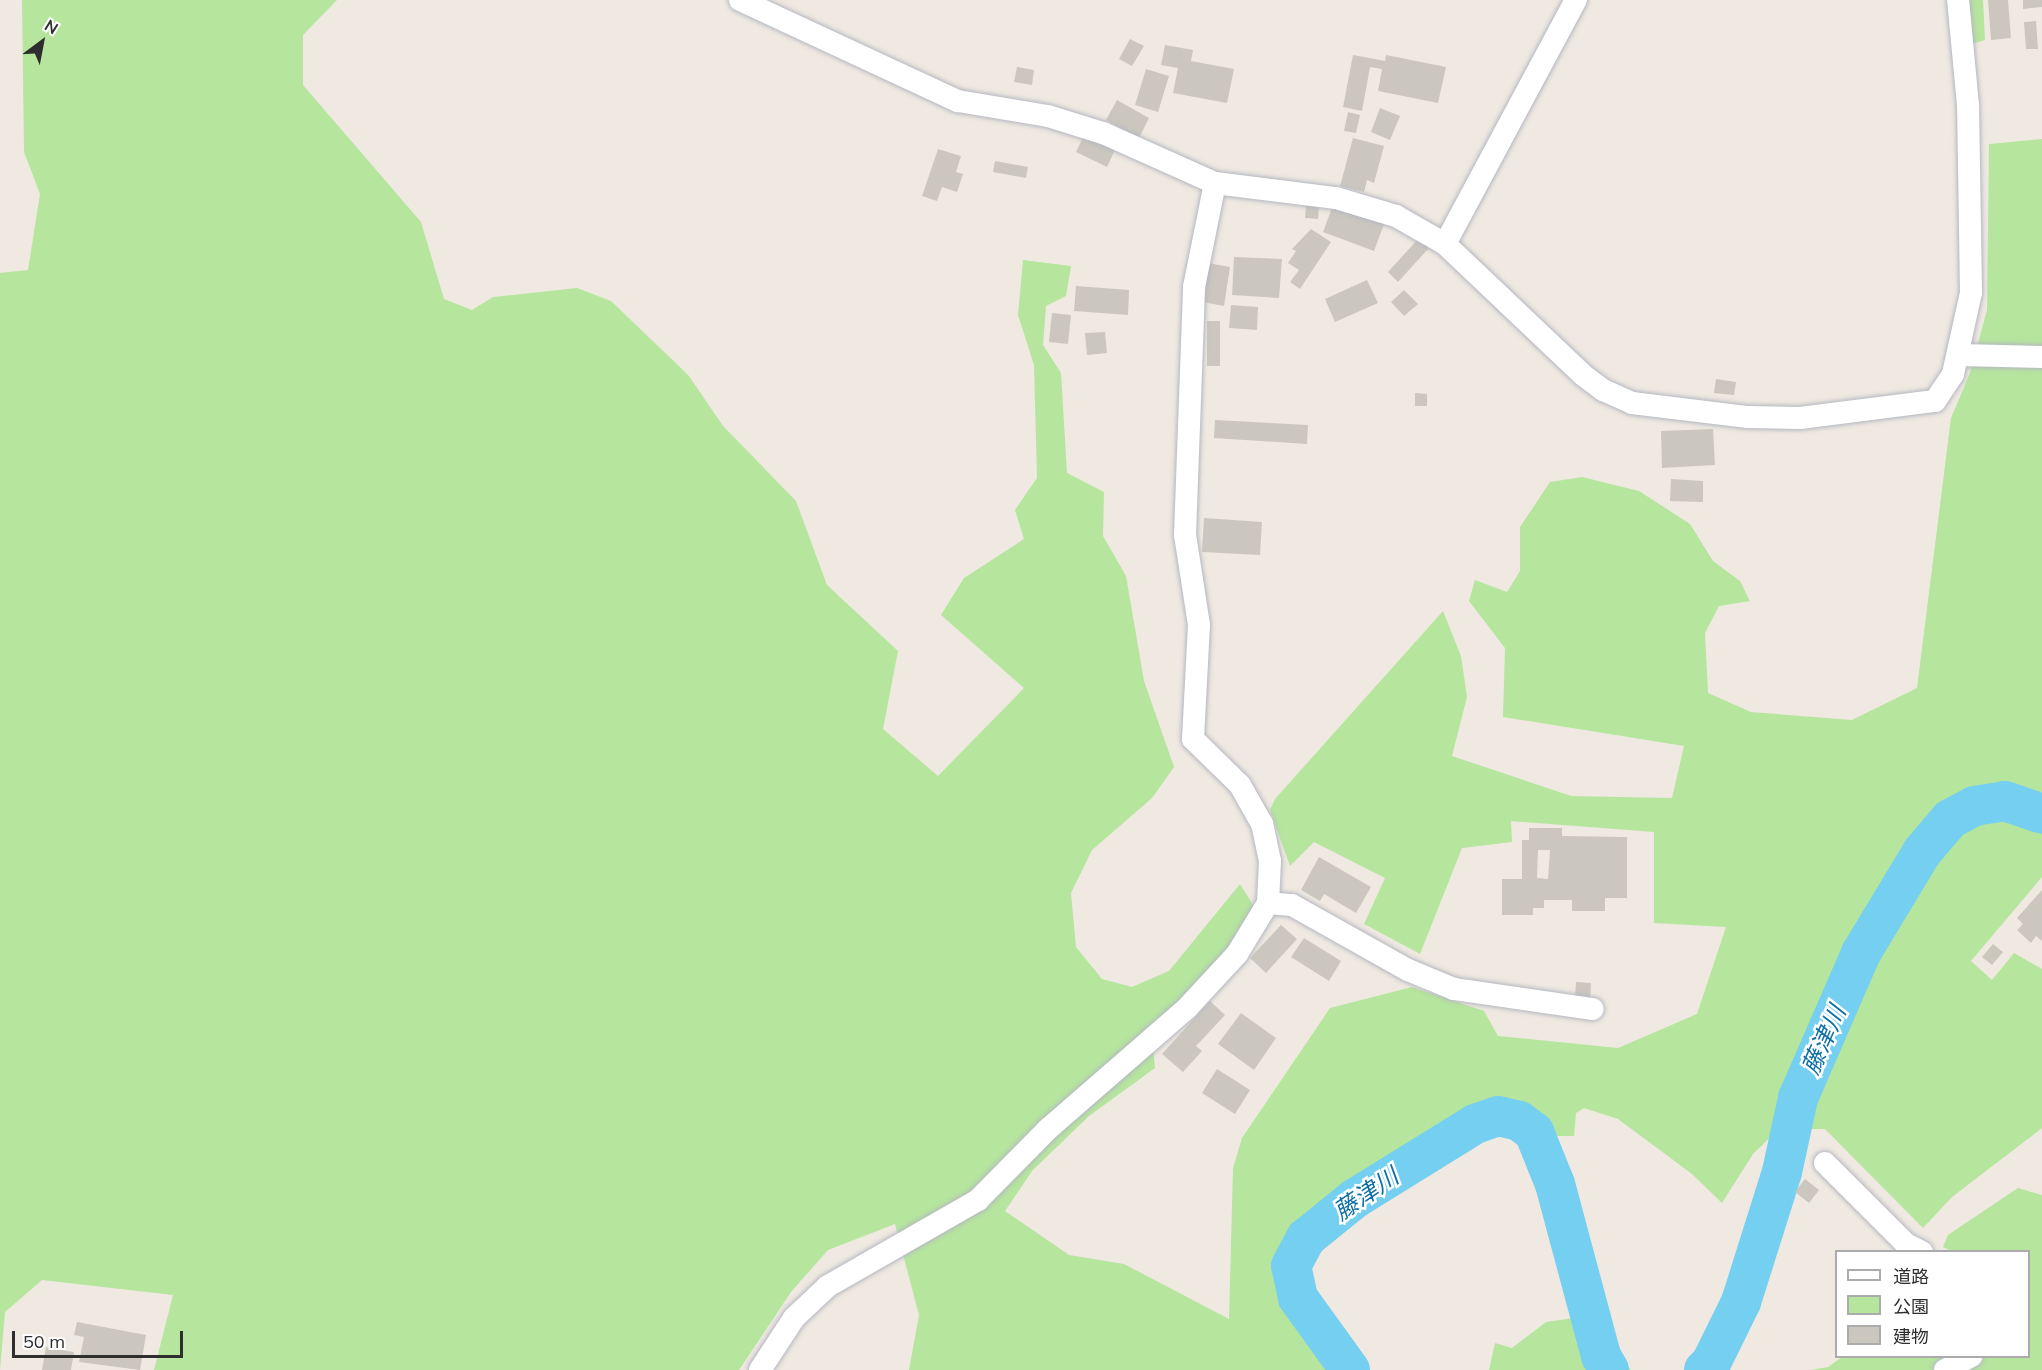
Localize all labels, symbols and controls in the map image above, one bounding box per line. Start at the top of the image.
north arrow [12,12,72,72]
text: N [41,15,62,38]
water label: 藤津川 [1796,1001,1852,1079]
water label: 藤津川 [1328,1162,1404,1226]
legend [1835,1250,2030,1358]
text: 道路 [1893,1265,1929,1288]
text: 公園 [1893,1295,1929,1318]
scale bar [15,1319,186,1357]
text: 建物 [1893,1325,1929,1348]
text: 50 m [23,1330,65,1353]

